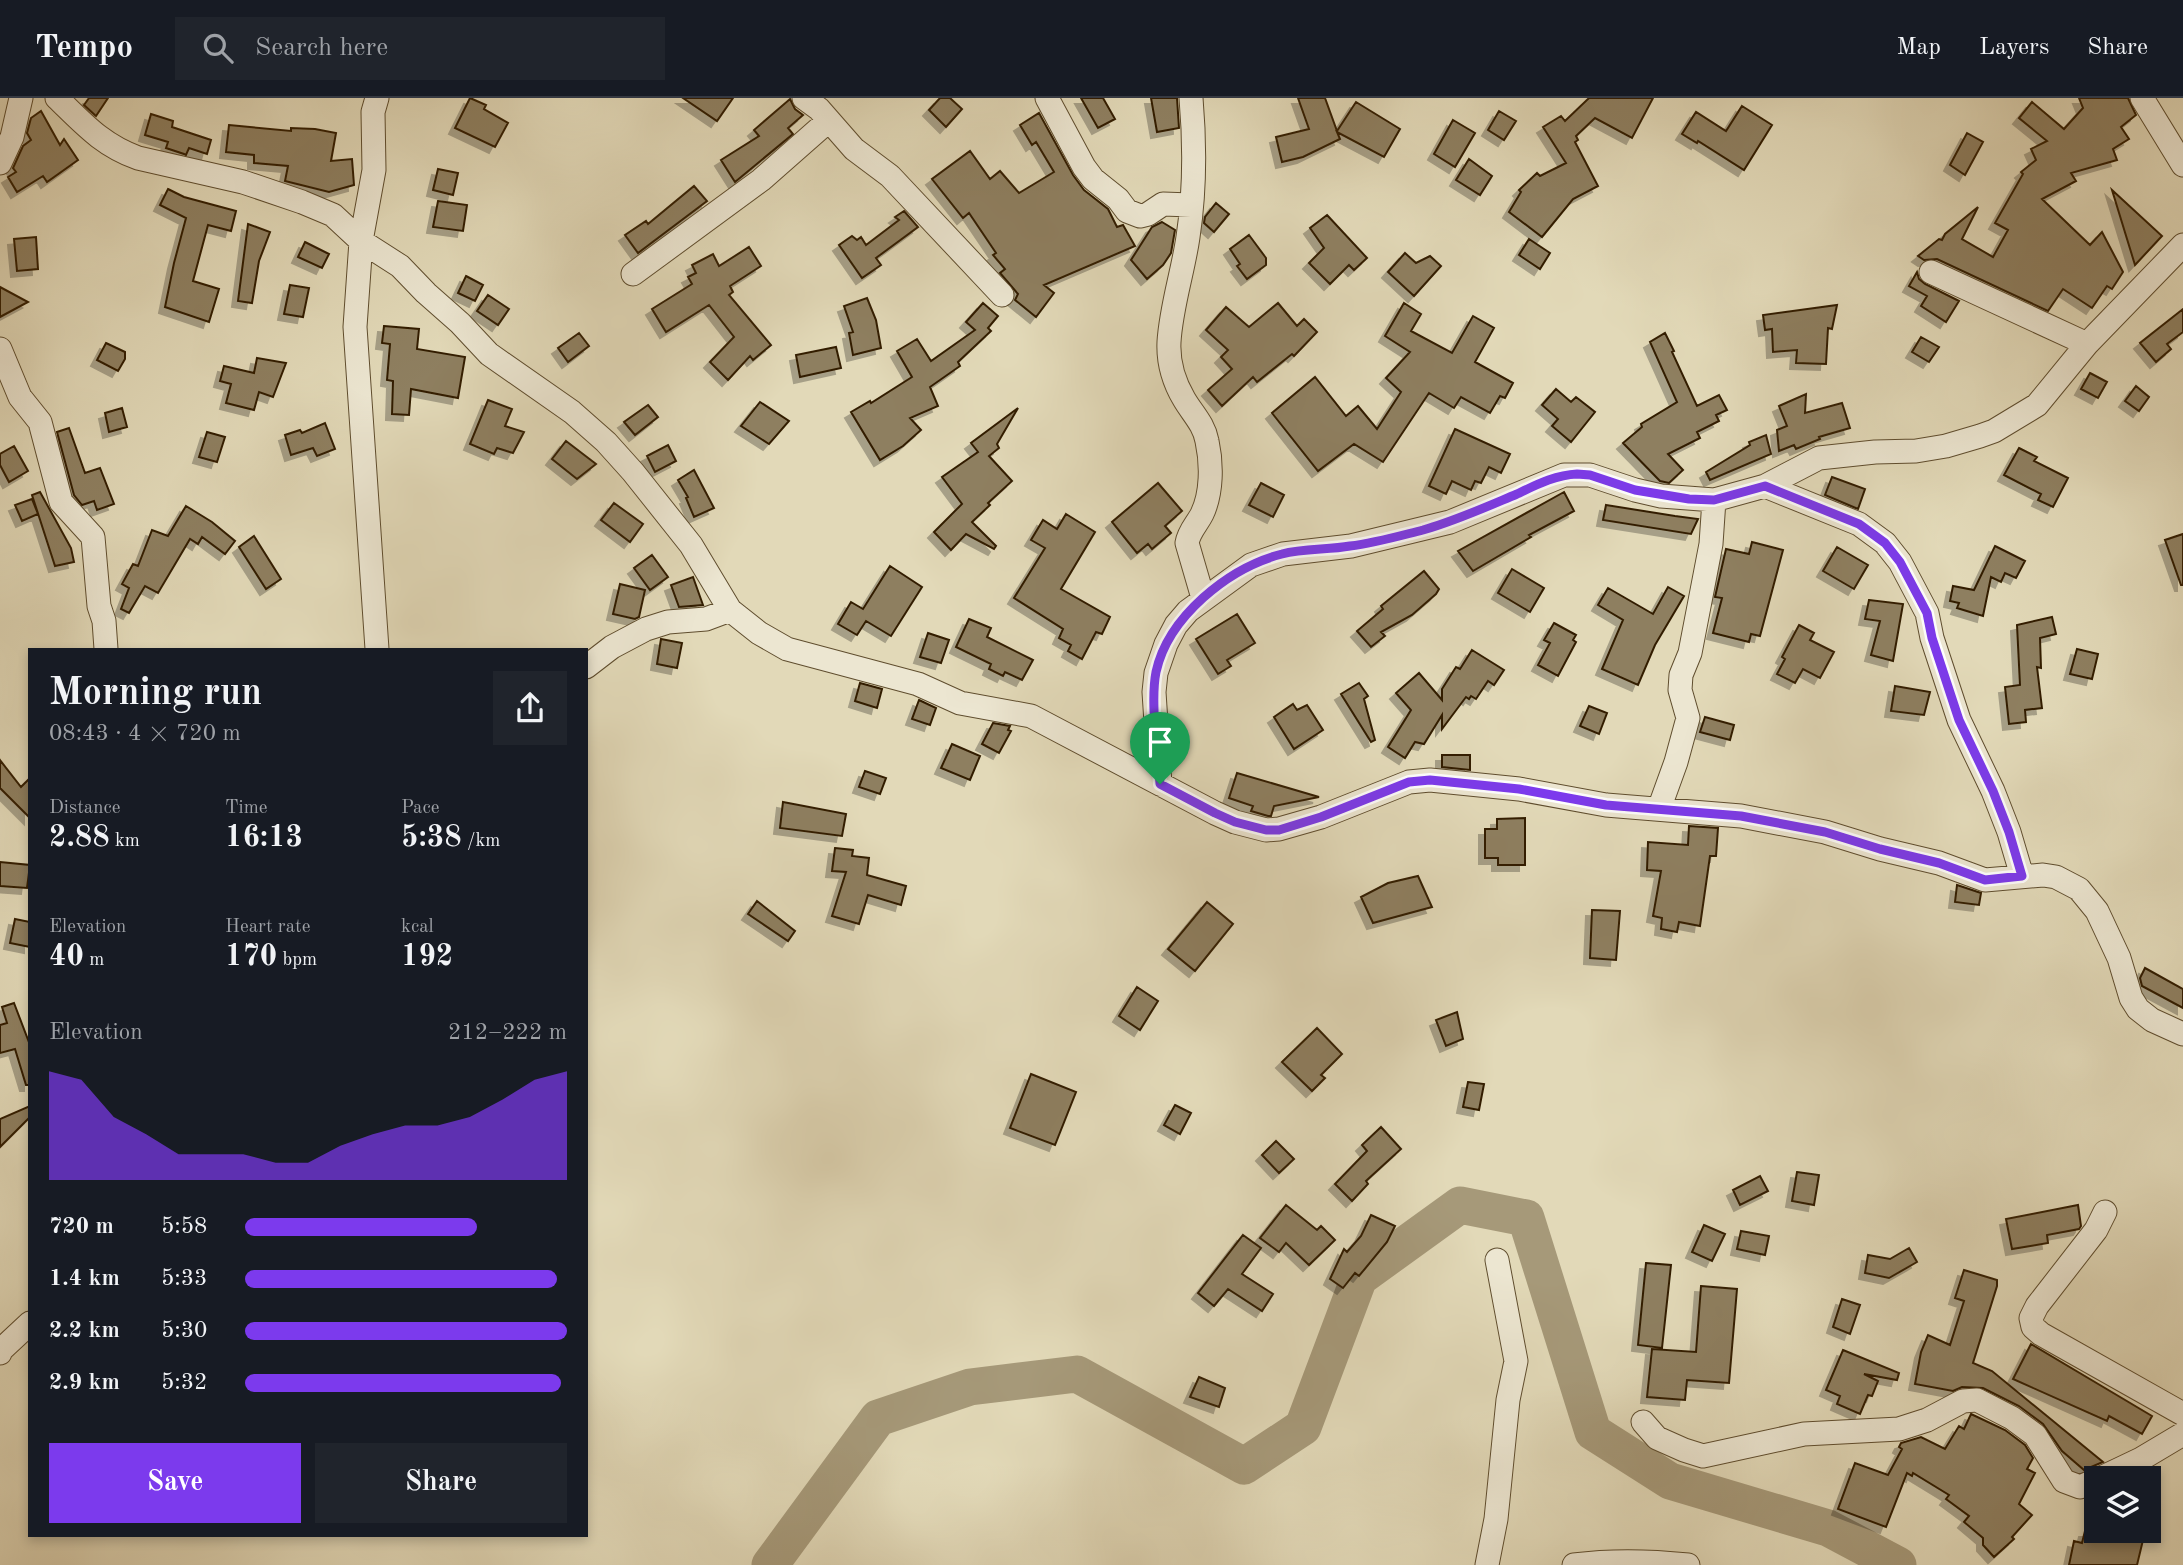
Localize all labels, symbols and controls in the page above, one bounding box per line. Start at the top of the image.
search box [175,17,665,80]
icon: search [199,29,237,67]
text: Tempo [35,32,133,65]
text: Search here [255,35,388,61]
text: Map [1897,36,1941,60]
text: Layers [1979,36,2049,60]
text: Share [2087,36,2148,60]
button: share [493,671,567,745]
text: Morning run [49,675,262,713]
pin [1130,712,1190,784]
text: 08:43 · 4 × 720 m [49,722,241,745]
icon: arrive [1141,723,1179,761]
text: Distance [49,799,121,818]
text: Time [225,799,268,818]
text: Pace [401,799,440,818]
text: 2.88 [49,823,110,853]
text: 16:13 [225,823,303,853]
text: 5:38 [401,823,462,853]
text: km [110,832,140,851]
text: /km [462,832,500,851]
text: Elevation [49,918,126,937]
text: Heart rate [225,918,310,937]
text: kcal [401,918,434,937]
text: 40 [49,942,84,972]
text: 170 [225,942,277,972]
text: 192 [401,942,453,972]
text: m [84,951,104,970]
text: bpm [277,951,317,970]
text: Elevation [49,1021,143,1044]
text: 212–222 m [448,1021,567,1044]
text: 720 m [49,1215,114,1238]
text: 5:58 [161,1215,207,1238]
text: 1.4 km [49,1267,120,1290]
text: 5:33 [161,1267,207,1290]
text: 2.2 km [49,1319,120,1342]
text: 5:30 [161,1319,207,1342]
text: 2.9 km [49,1371,120,1394]
text: 5:32 [161,1371,207,1394]
button: Save [49,1443,301,1523]
button: Share [315,1443,567,1523]
map controls [2084,1466,2161,1543]
button: layers [2084,1466,2161,1543]

